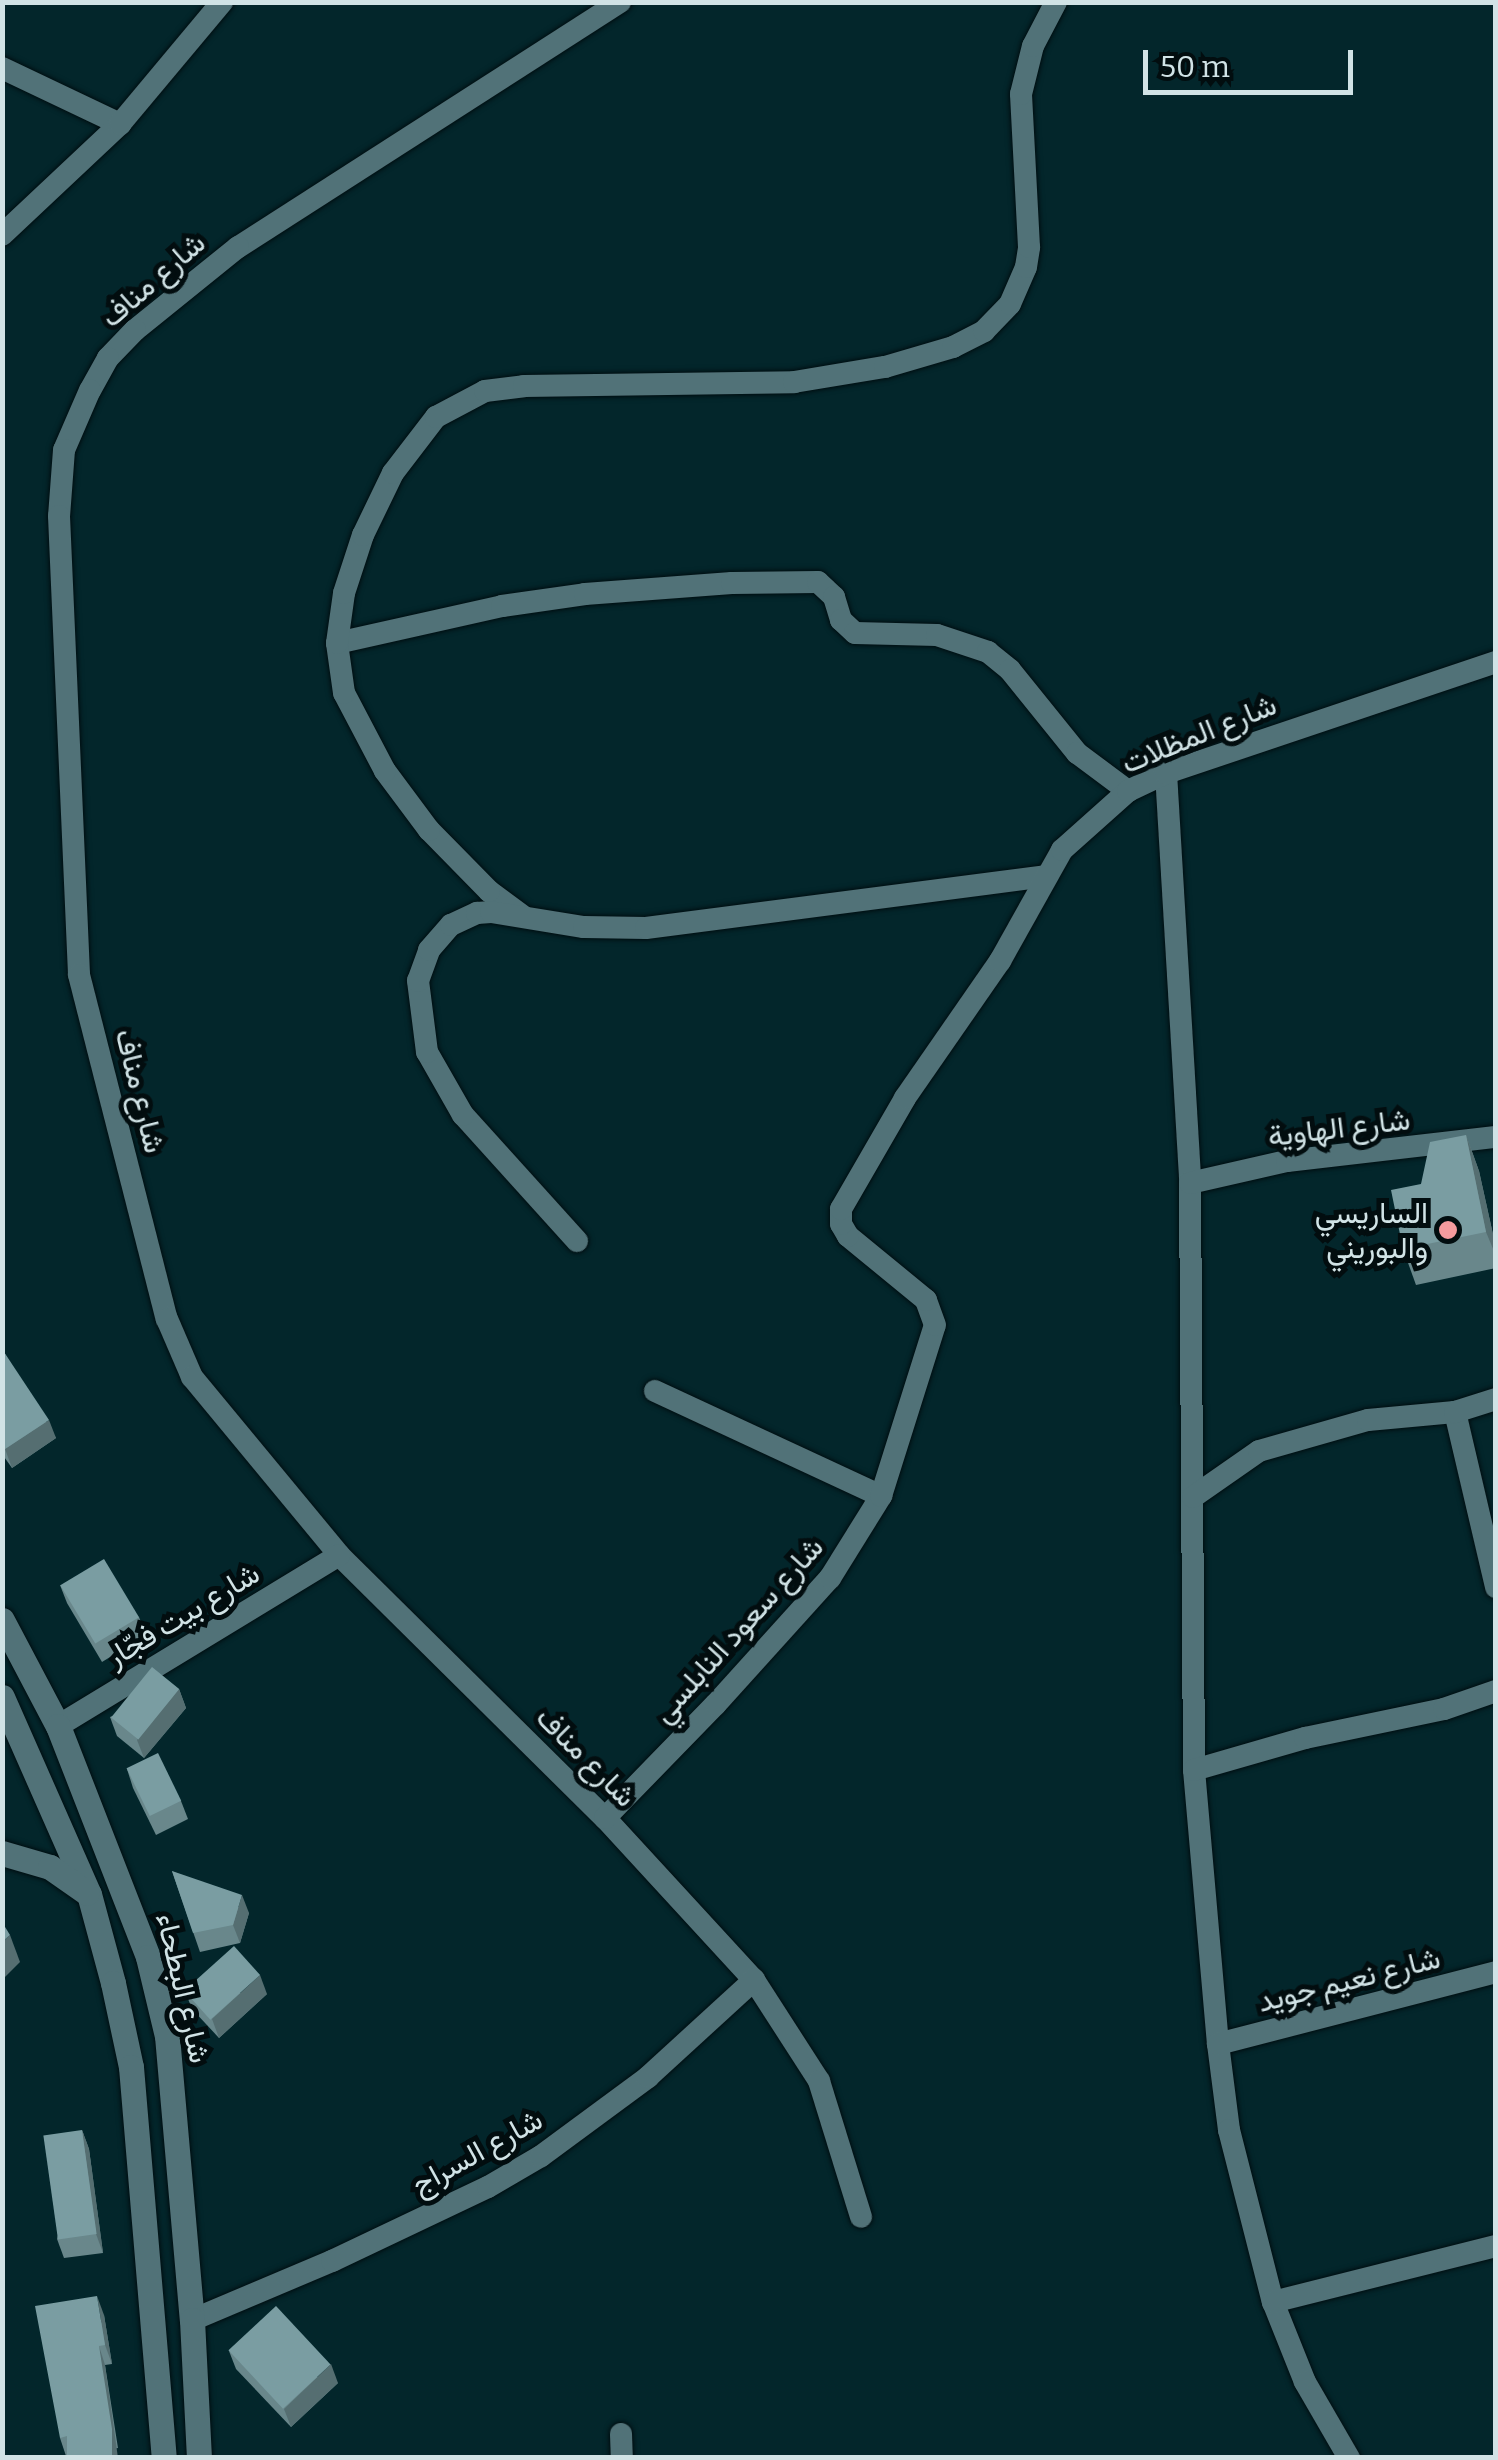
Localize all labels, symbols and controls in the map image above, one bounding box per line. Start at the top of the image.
scale bar [1148,30,1358,92]
text: 50 m [1160,49,1230,85]
street label: شارع مناف [94,225,212,335]
street label: شارع المظلات [1116,687,1282,781]
street label: شارع مناف [107,1025,173,1157]
street label: شارع الهاوية [1266,1101,1412,1155]
place label: الساريسي والبوريني [1315,1195,1428,1266]
marker: الساريسي والبوريني [1437,1219,1459,1241]
street label: شارع سعود النابلسي [645,1530,831,1730]
street label: شارع بيت فجّار [100,1555,266,1675]
street label: شارع مناف [529,1700,643,1814]
street label: شارع البطحاء [148,1909,218,2067]
street label: شارع نعيم جويد [1254,1940,1444,2020]
street label: شارع السراج [405,2101,549,2203]

